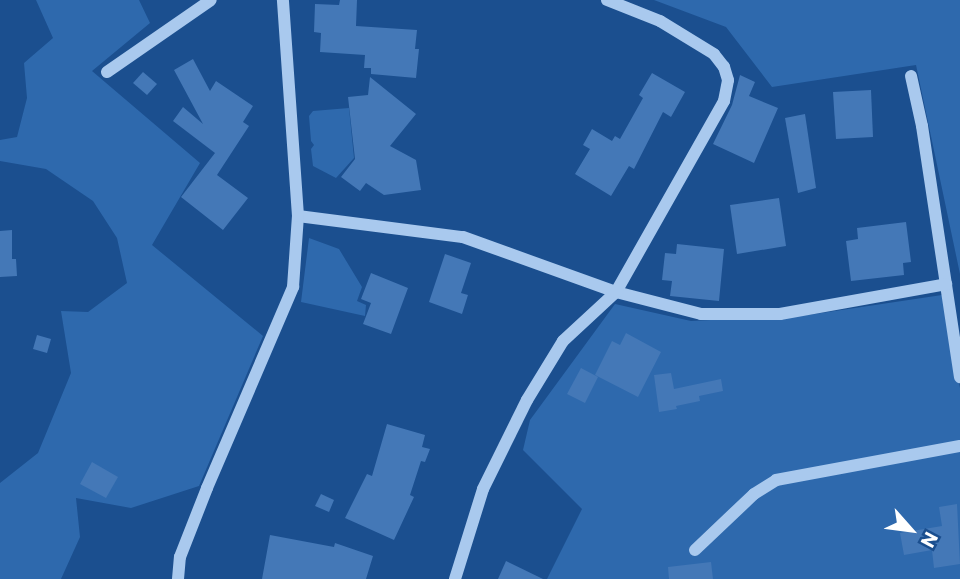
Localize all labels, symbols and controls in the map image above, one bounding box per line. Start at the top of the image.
north arrow [876,495,946,565]
text: N [916,528,943,552]

